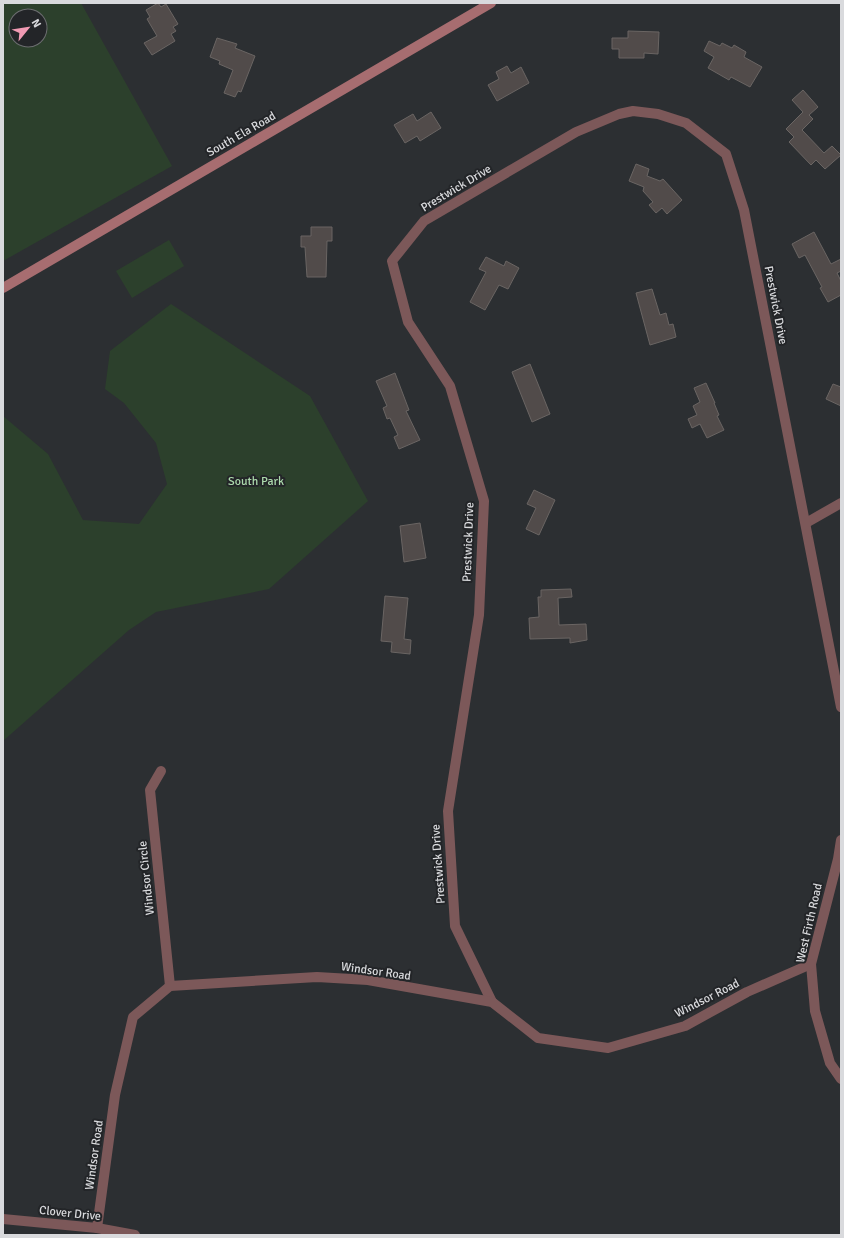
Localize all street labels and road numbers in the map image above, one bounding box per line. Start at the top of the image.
street label: South Ela Road [204,109,279,160]
street label: Prestwick Drive [418,162,494,215]
street label: Prestwick Drive [761,265,790,346]
street label: Prestwick Drive [460,502,477,582]
street label: Prestwick Drive [428,824,449,904]
street label: Windsor Circle [135,840,158,916]
street label: West Firth Road [793,882,826,964]
street label: Windsor Road [340,959,412,984]
street label: Windsor Road [672,976,742,1021]
street label: Windsor Road [82,1119,107,1191]
street label: Clover Drive [38,1203,102,1224]

